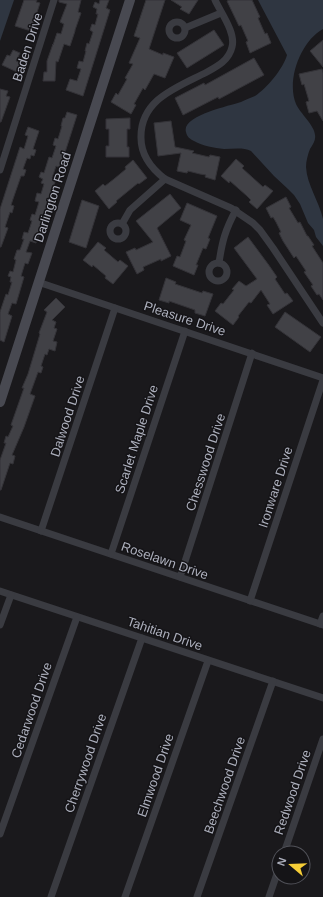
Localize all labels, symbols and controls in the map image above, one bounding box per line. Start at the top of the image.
street label: Baden Drive [9,11,46,83]
street label: Darlington Road [31,150,74,244]
street label: Pleasure Drive [142,298,228,339]
street label: Dalwood Drive [47,374,88,459]
street label: Scarlet Maple Drive [112,383,161,495]
street label: Chesswood Drive [183,411,228,513]
street label: Ironware Drive [255,445,296,530]
street label: Roselawn Drive [119,539,210,582]
street label: Tahitian Drive [125,614,205,653]
street label: Cedarwood Drive [8,660,55,760]
street label: Cherrywood Drive [61,712,110,815]
street label: Elmwood Drive [134,731,177,819]
street label: Beechwood Drive [201,735,248,836]
street label: Redwood Drive [271,748,314,837]
north arrow [271,845,311,885]
text: N [275,856,289,867]

